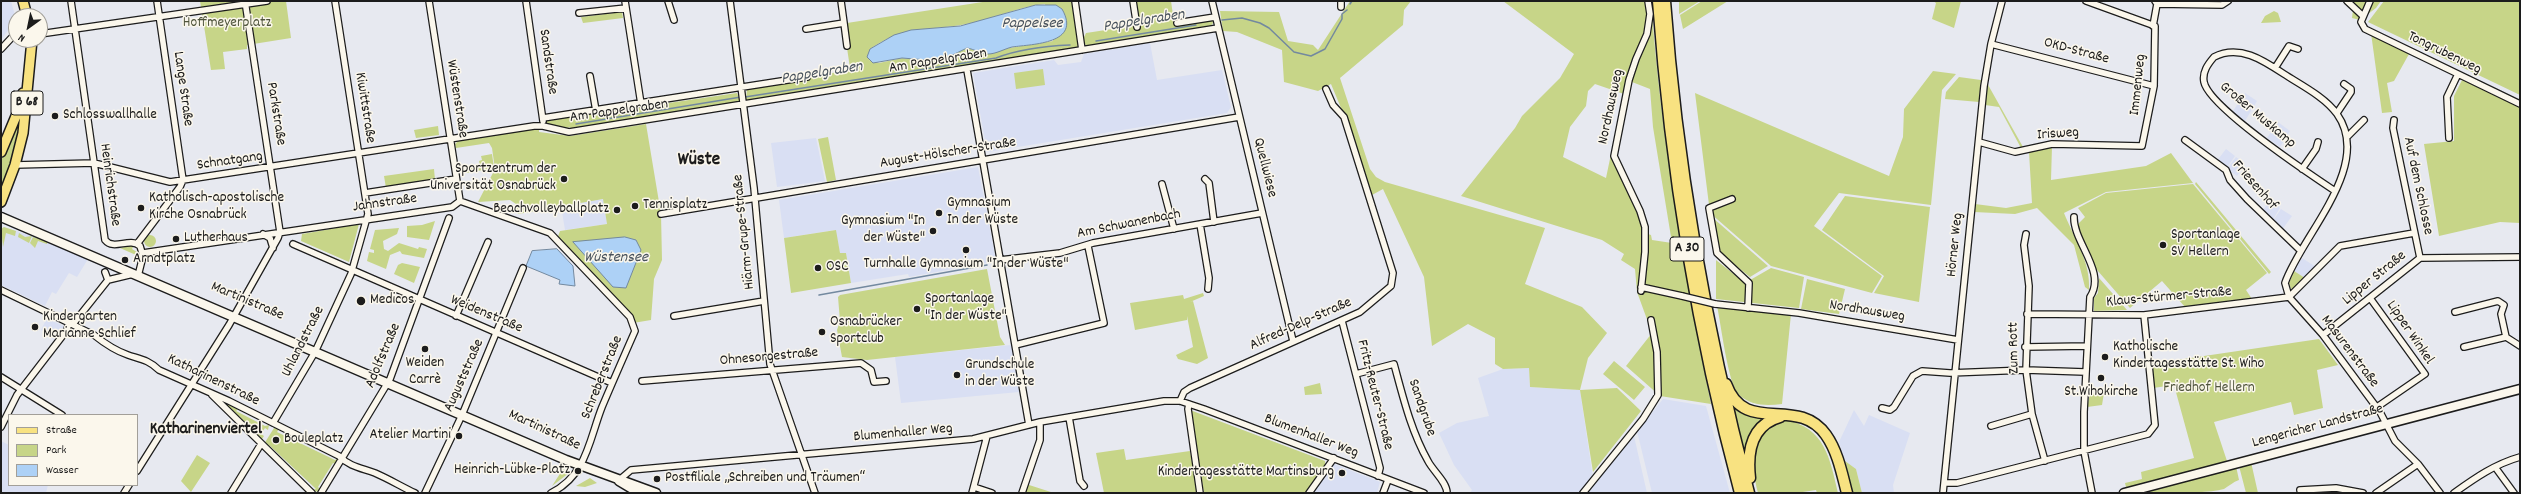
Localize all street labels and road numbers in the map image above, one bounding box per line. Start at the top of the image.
street label: Sandstraße [534,28,560,96]
street label: Tongrubenweg [2404,28,2484,80]
street label: OKD-Straße [2041,35,2111,69]
street label: Am Pappelgraben [888,45,988,79]
street label: Lange Straße [168,51,196,127]
street label: Immenweg [2127,53,2151,117]
street label: Wüstenstraße [441,59,471,139]
street label: Nordhausweg [1595,68,1629,146]
street label: Kiwittstraße [350,71,378,145]
street label: Großer Muskamp [2215,79,2299,153]
street label: Parkstraße [261,81,289,147]
road number: B 68 [11,91,43,115]
street label: Am Pappelgraben [569,96,669,128]
street label: Irisweg [2036,125,2080,145]
street label: August-Hölscher-Straße [879,134,1017,174]
street label: Auf dem Schlosse [2398,135,2436,237]
street label: Quellwiese [1248,136,1280,200]
street label: Heinrichstraße [94,142,124,228]
street label: Schnatgang [196,148,264,176]
street label: Friesenhof [2227,157,2281,215]
street label: Hiärm-Grupe-Straße [730,174,760,290]
street label: Jahnstraße [352,191,418,217]
street label: Am Schwanenbach [1076,206,1182,244]
street label: Hörner Weg [1944,212,1968,278]
road number: A 30 [1670,237,1704,261]
street label: Lipper Straße [2339,248,2411,310]
street label: Martinistraße [208,279,286,325]
street label: Klaus-Stürmer-Straße [2106,284,2232,312]
street label: Weidenstraße [447,292,525,338]
street label: Alfred-Delp-Straße [1247,294,1355,356]
street label: Nordhausweg [1828,297,1906,327]
street label: Lipper Winkel [2381,298,2437,368]
street label: Uhlandstraße [279,304,329,380]
street label: Masurenstraße [2316,312,2382,392]
street label: Adolfstraße [362,321,406,391]
street label: Zum Rott [2006,322,2024,374]
street label: Schreberstraße [578,334,628,422]
street label: Auguststraße [441,337,489,415]
street label: Fritz-Reuter-Straße [1352,338,1396,452]
street label: Ohnesorgestraße [719,345,819,371]
street label: Katharinenstraße [164,351,262,411]
street label: Sandgrube [1403,377,1439,439]
street label: Lengericher Landstraße [2250,401,2386,453]
street label: Martinistraße [505,406,583,456]
street label: Blumenhaller Weg [1261,411,1361,463]
street label: Blumenhaller Weg [853,421,953,447]

